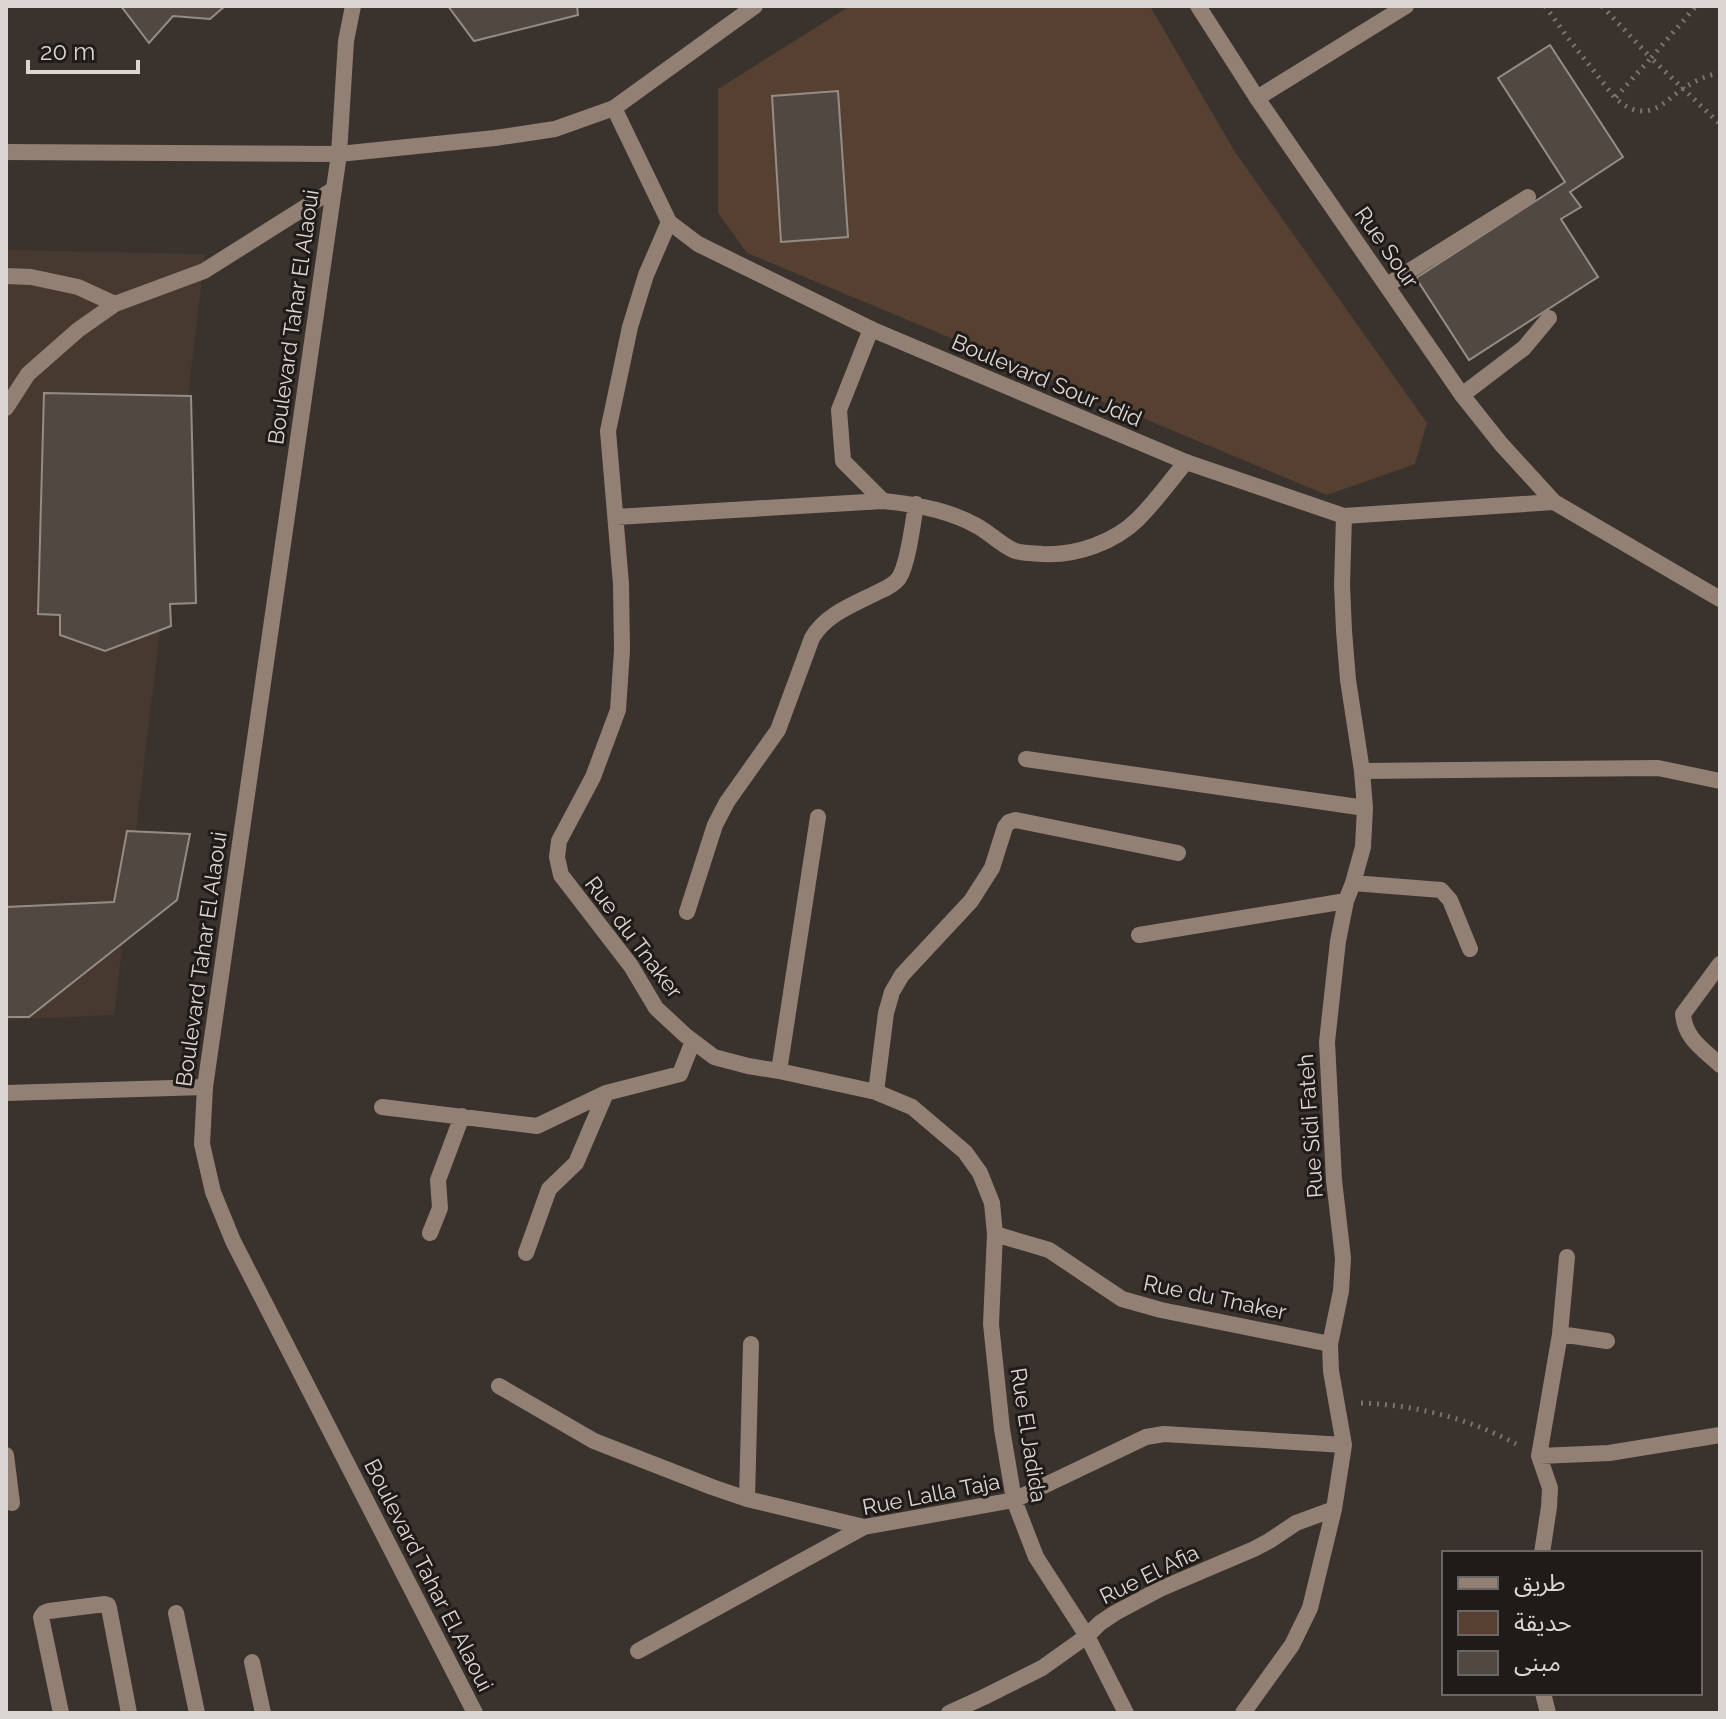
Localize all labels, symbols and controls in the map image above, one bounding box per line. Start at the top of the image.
scale bar [28,24,138,74]
text: 20 m [40,37,95,66]
street label: Boulevard Tahar El Alaoui [262,188,324,446]
street label: Rue Sour [1350,201,1424,293]
street label: Boulevard Sour Jdid [948,328,1146,432]
street label: Boulevard Tahar El Alaoui [170,830,232,1088]
street label: Rue du Tnaker [580,871,688,1003]
street label: Rue Sidi Fateh [1292,1053,1328,1199]
street label: Rue du Tnaker [1141,1269,1289,1325]
street label: Rue El Jadida [1006,1366,1052,1504]
street label: Boulevard Tahar El Alaoui [359,1455,499,1695]
street label: Rue Lalla Taja [860,1468,1002,1520]
street label: Rue El Afia [1095,1539,1203,1609]
legend [1442,1551,1702,1695]
text: طريق [1514,1568,1566,1598]
text: حديقة [1514,1608,1572,1637]
text: مبنى [1514,1648,1561,1677]

